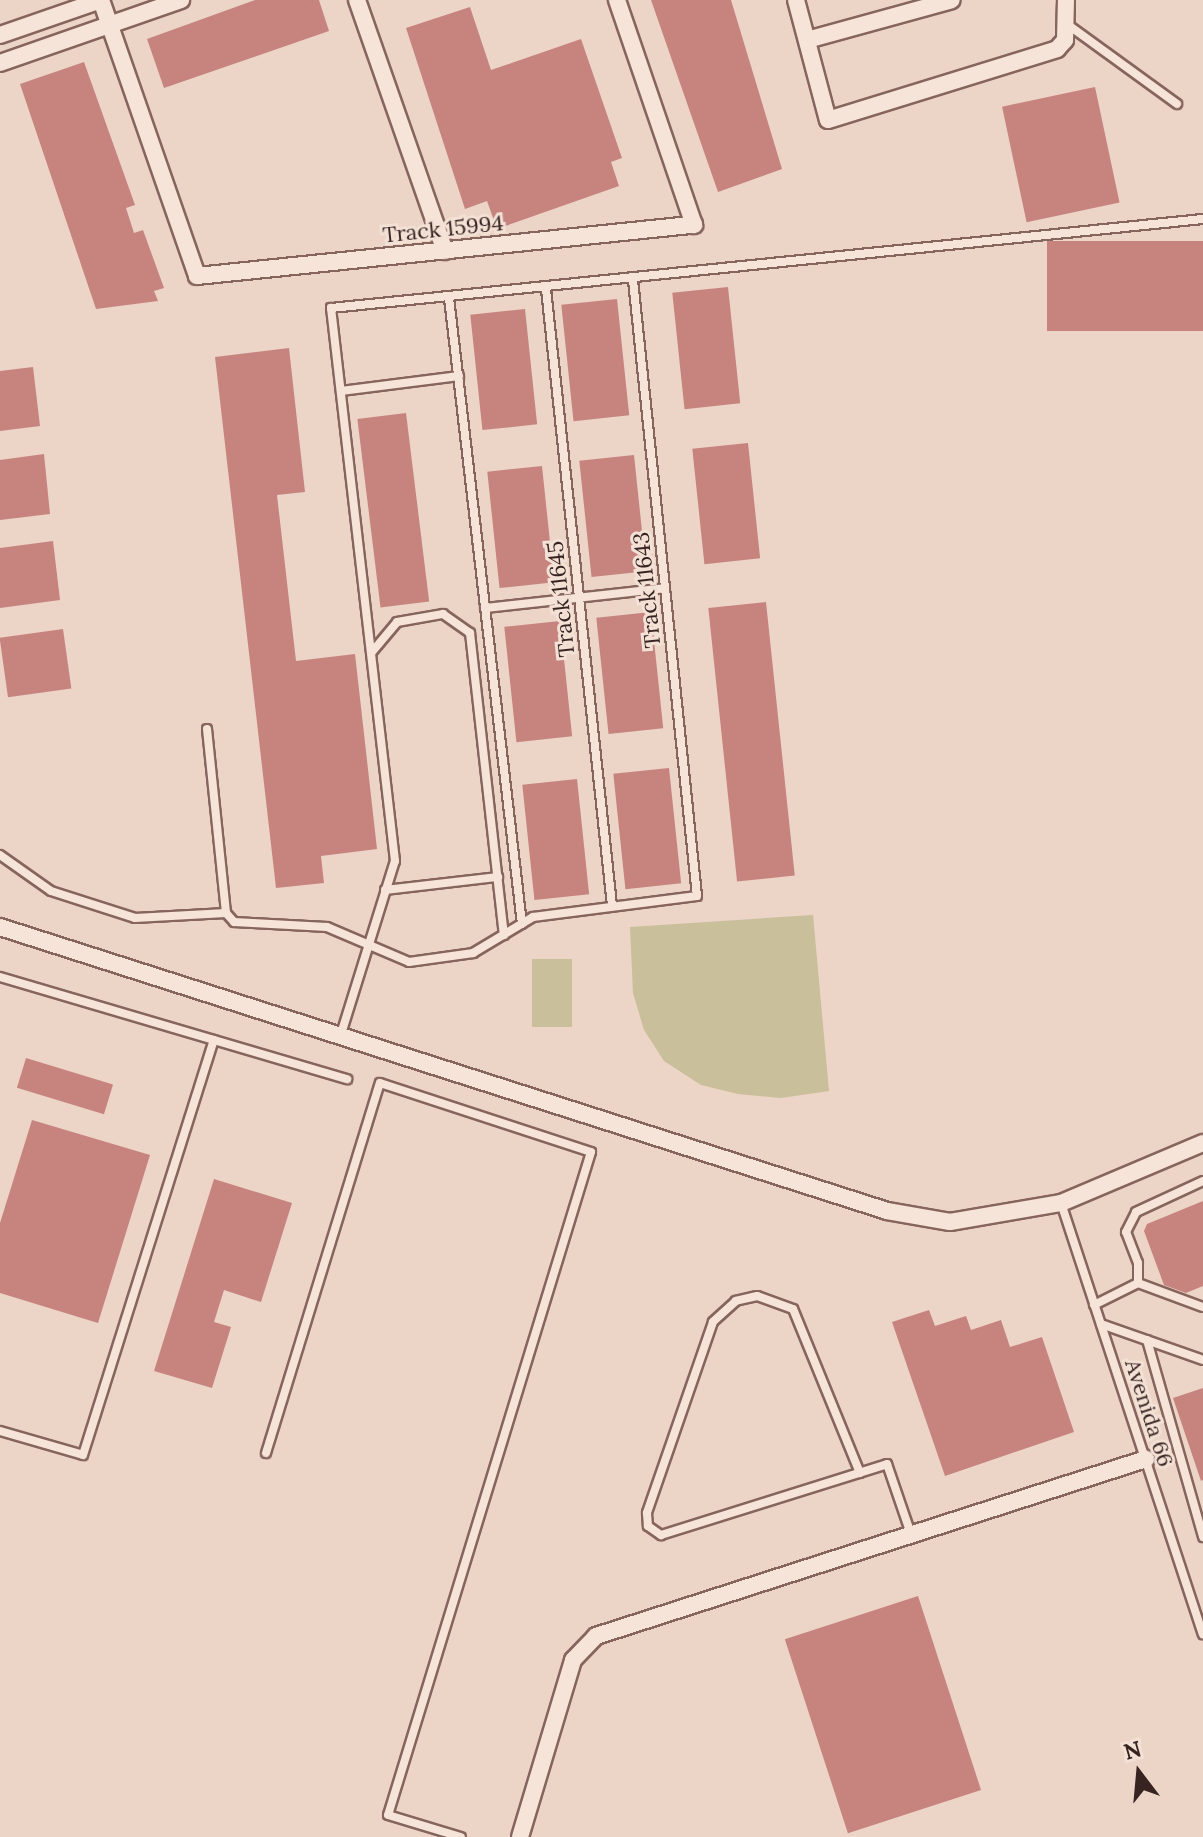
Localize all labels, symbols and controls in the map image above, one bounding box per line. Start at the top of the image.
street label: Track 15994 [381,210,505,248]
street label: Track 11643 [628,531,666,649]
street label: Track 11645 [542,540,580,658]
street label: Avenida 66 [1119,1356,1179,1470]
north arrow [1099,1733,1179,1813]
text: N [1120,1734,1144,1766]

